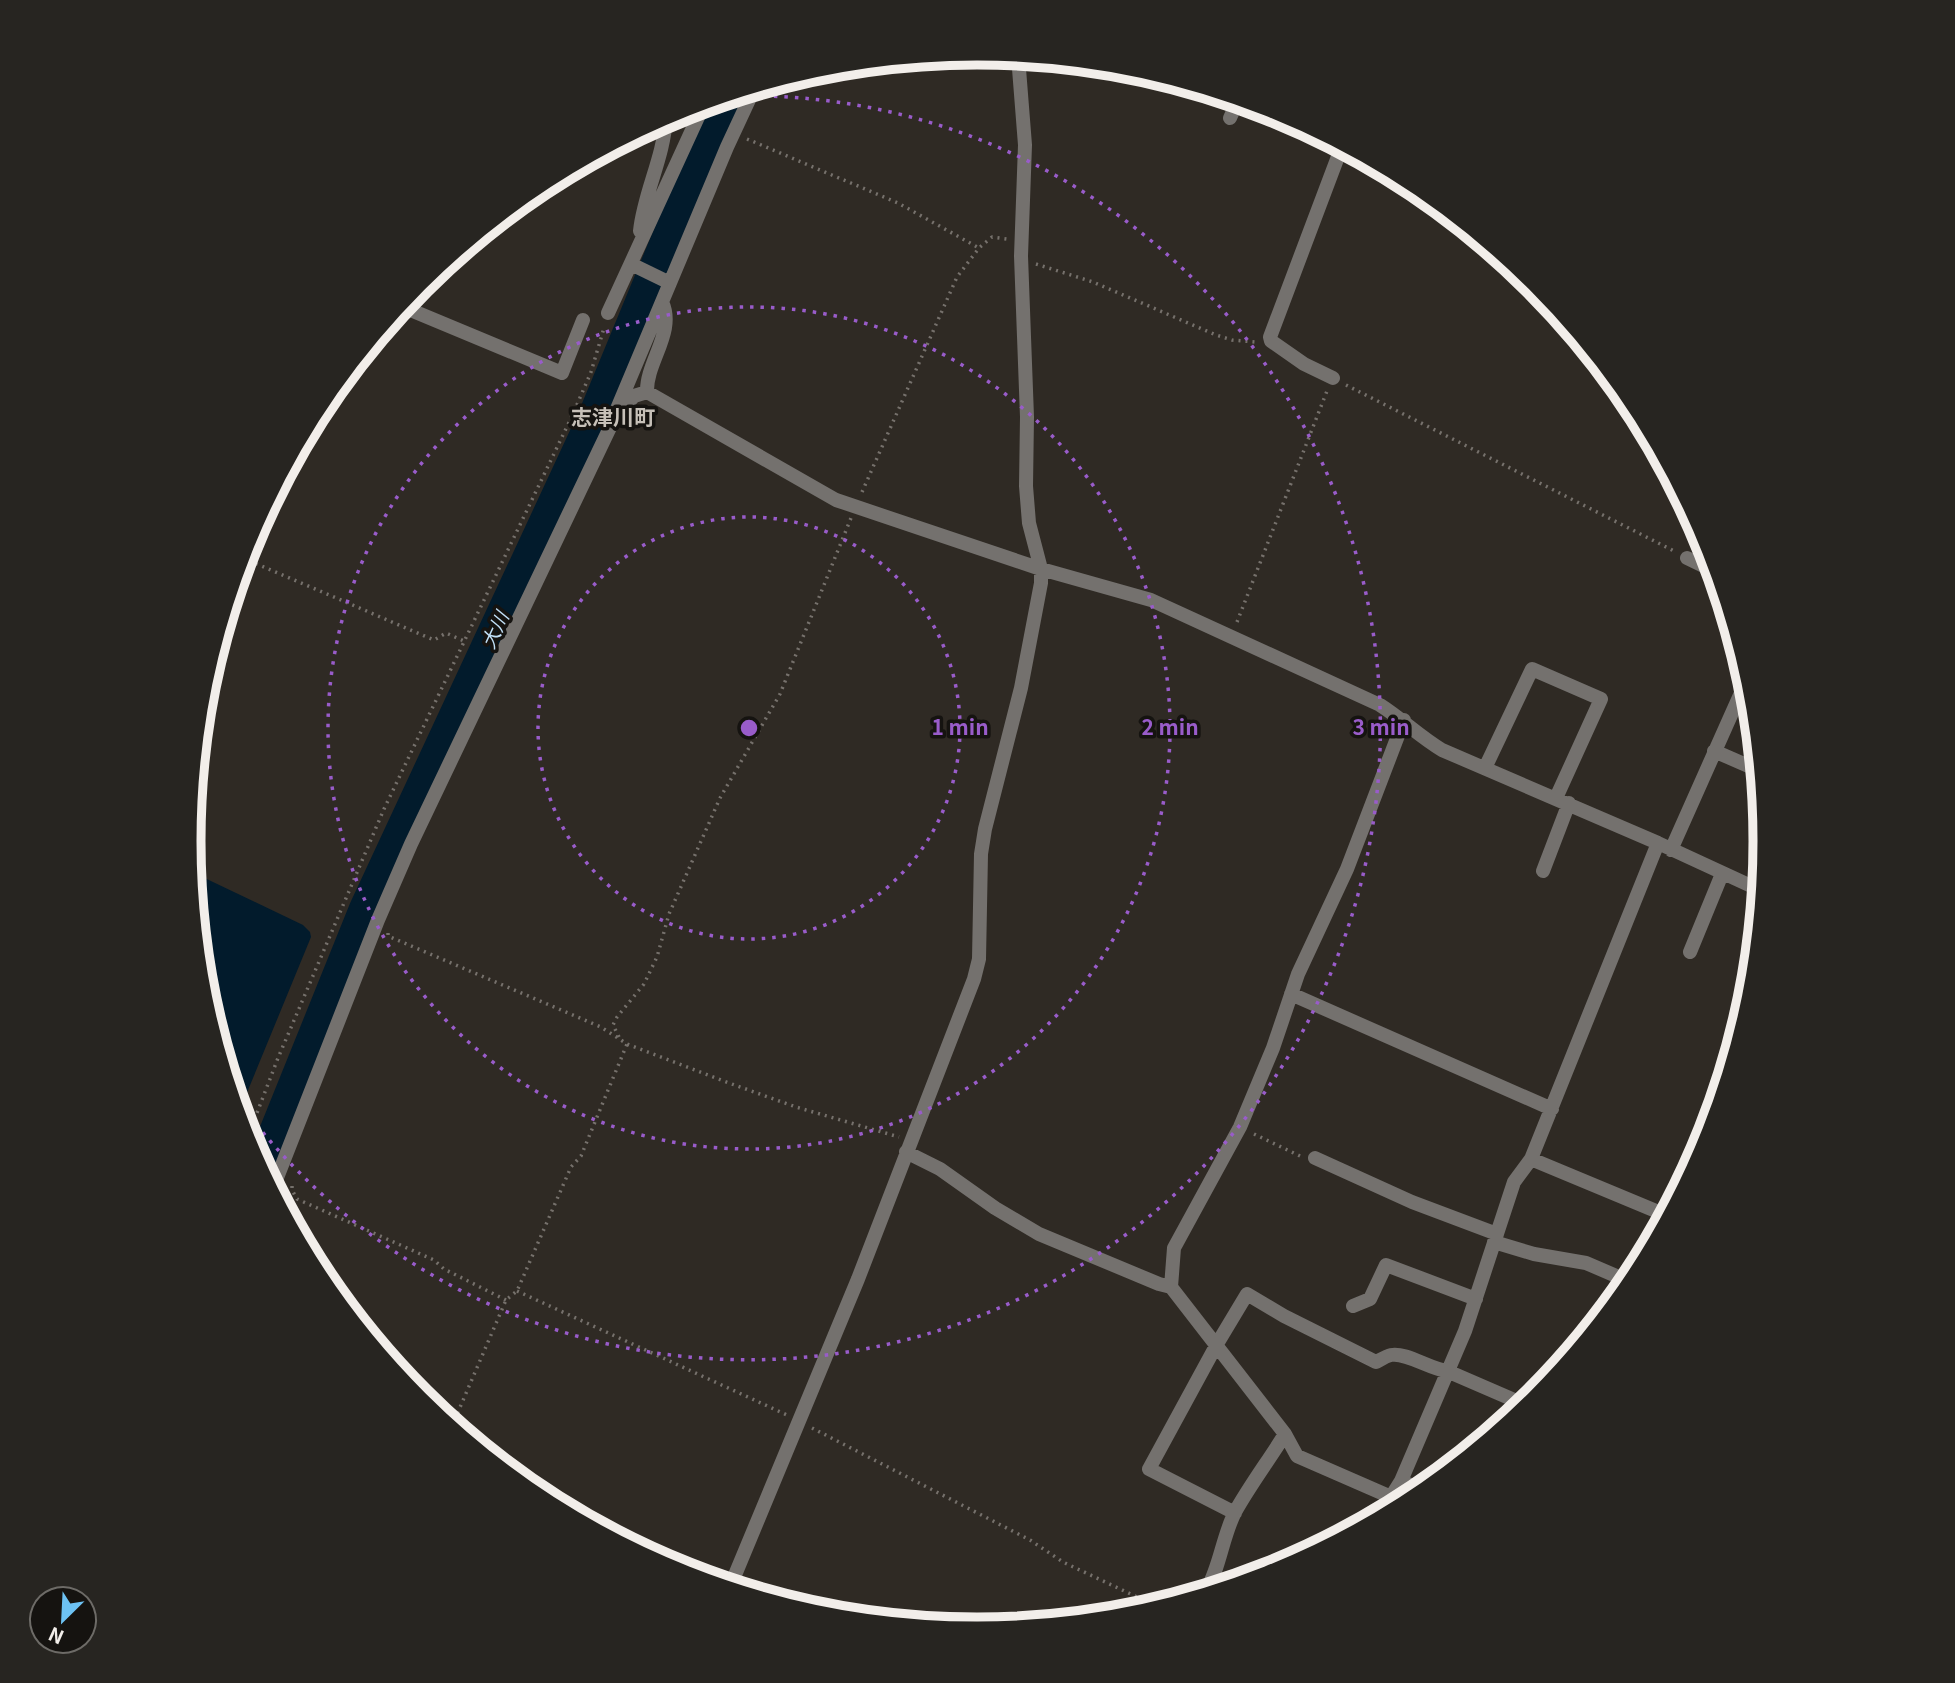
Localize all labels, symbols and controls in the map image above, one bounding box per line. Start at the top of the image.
district label: 志津川町 [571,401,655,431]
water label: 大川 [473,605,515,652]
text: 1 min [931,711,989,741]
text: 2 min [1141,711,1199,741]
text: 3 min [1352,711,1410,741]
centre of rings [737,716,761,740]
north arrow [28,1585,98,1655]
text: N [43,1622,67,1652]

